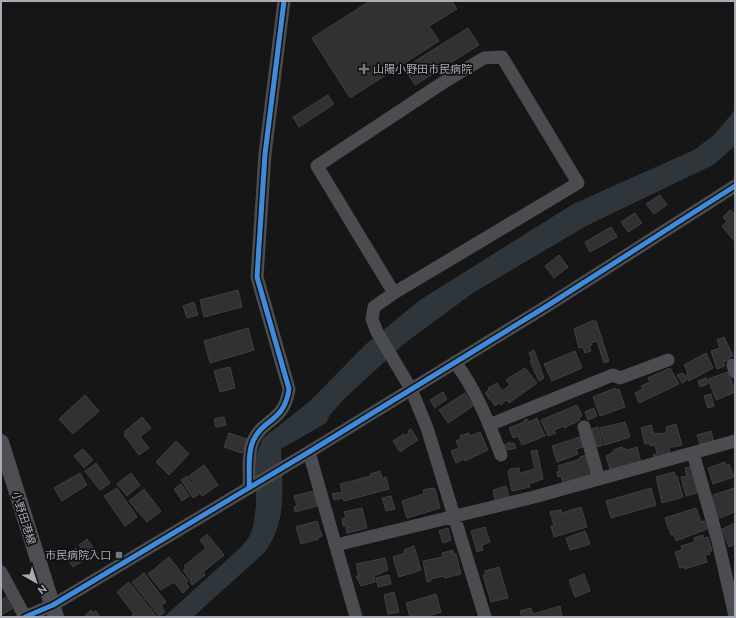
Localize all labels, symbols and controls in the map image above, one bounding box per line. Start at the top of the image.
marker: 山陽小野田市民病院 [358,63,370,75]
place label: 山陽小野田市民病院 [373,63,472,75]
street label: 小野田港線 [10,490,38,546]
place label: 市民病院入口 [45,549,111,561]
marker: 市民病院入口 [114,550,124,560]
north arrow [16,562,56,602]
text: N [35,583,49,597]

